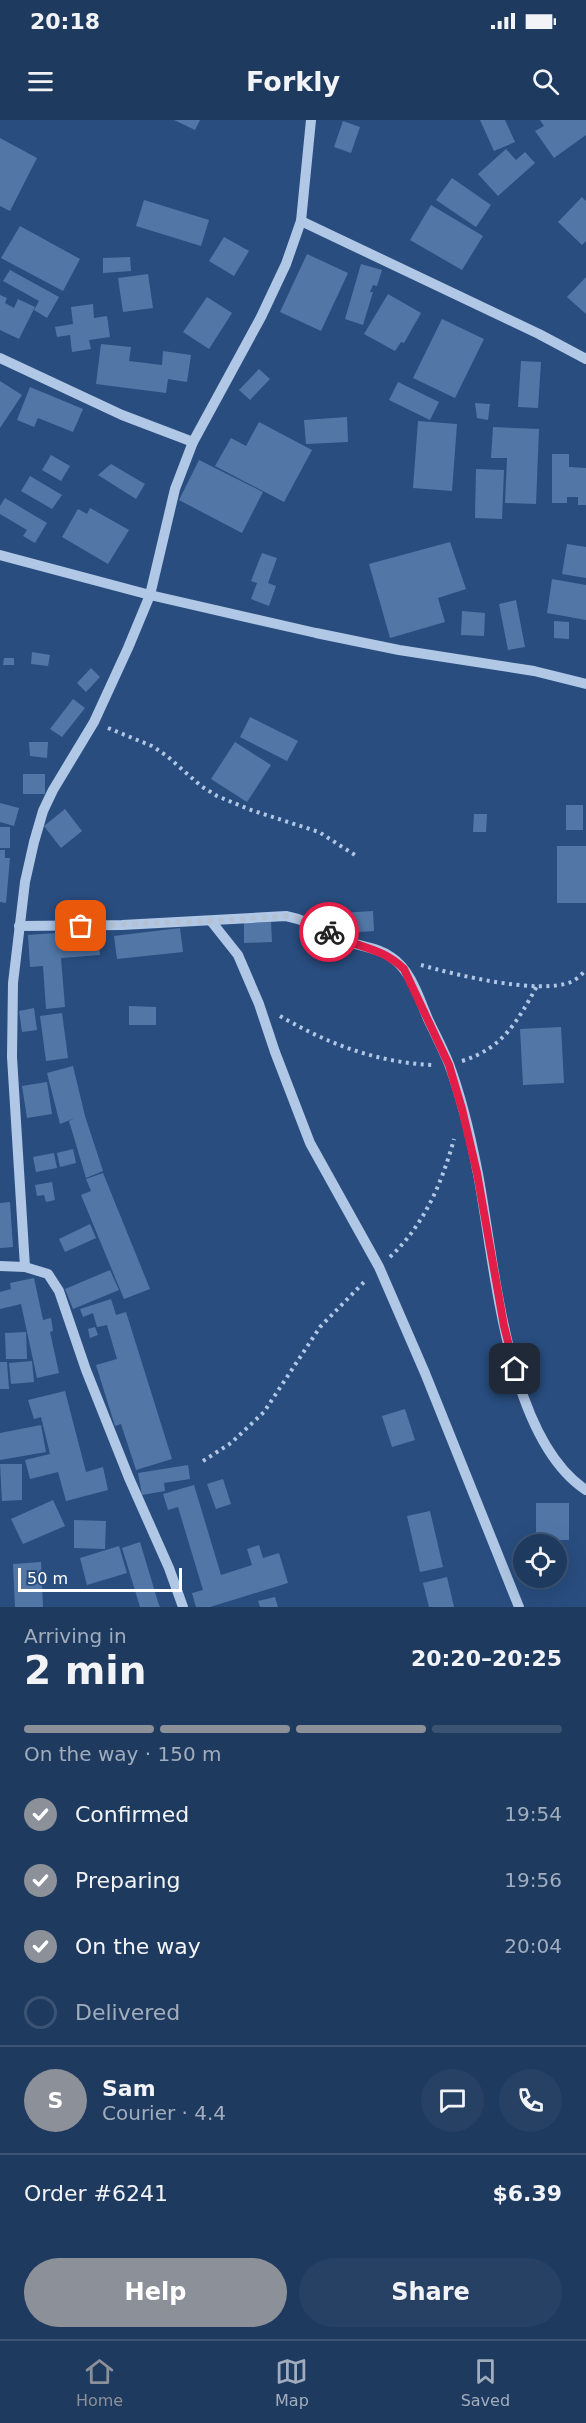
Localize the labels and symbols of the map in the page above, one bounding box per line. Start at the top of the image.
pin [55,900,106,951]
courier [299,902,359,962]
pin [489,1343,540,1394]
scale bar [18,1565,182,1592]

